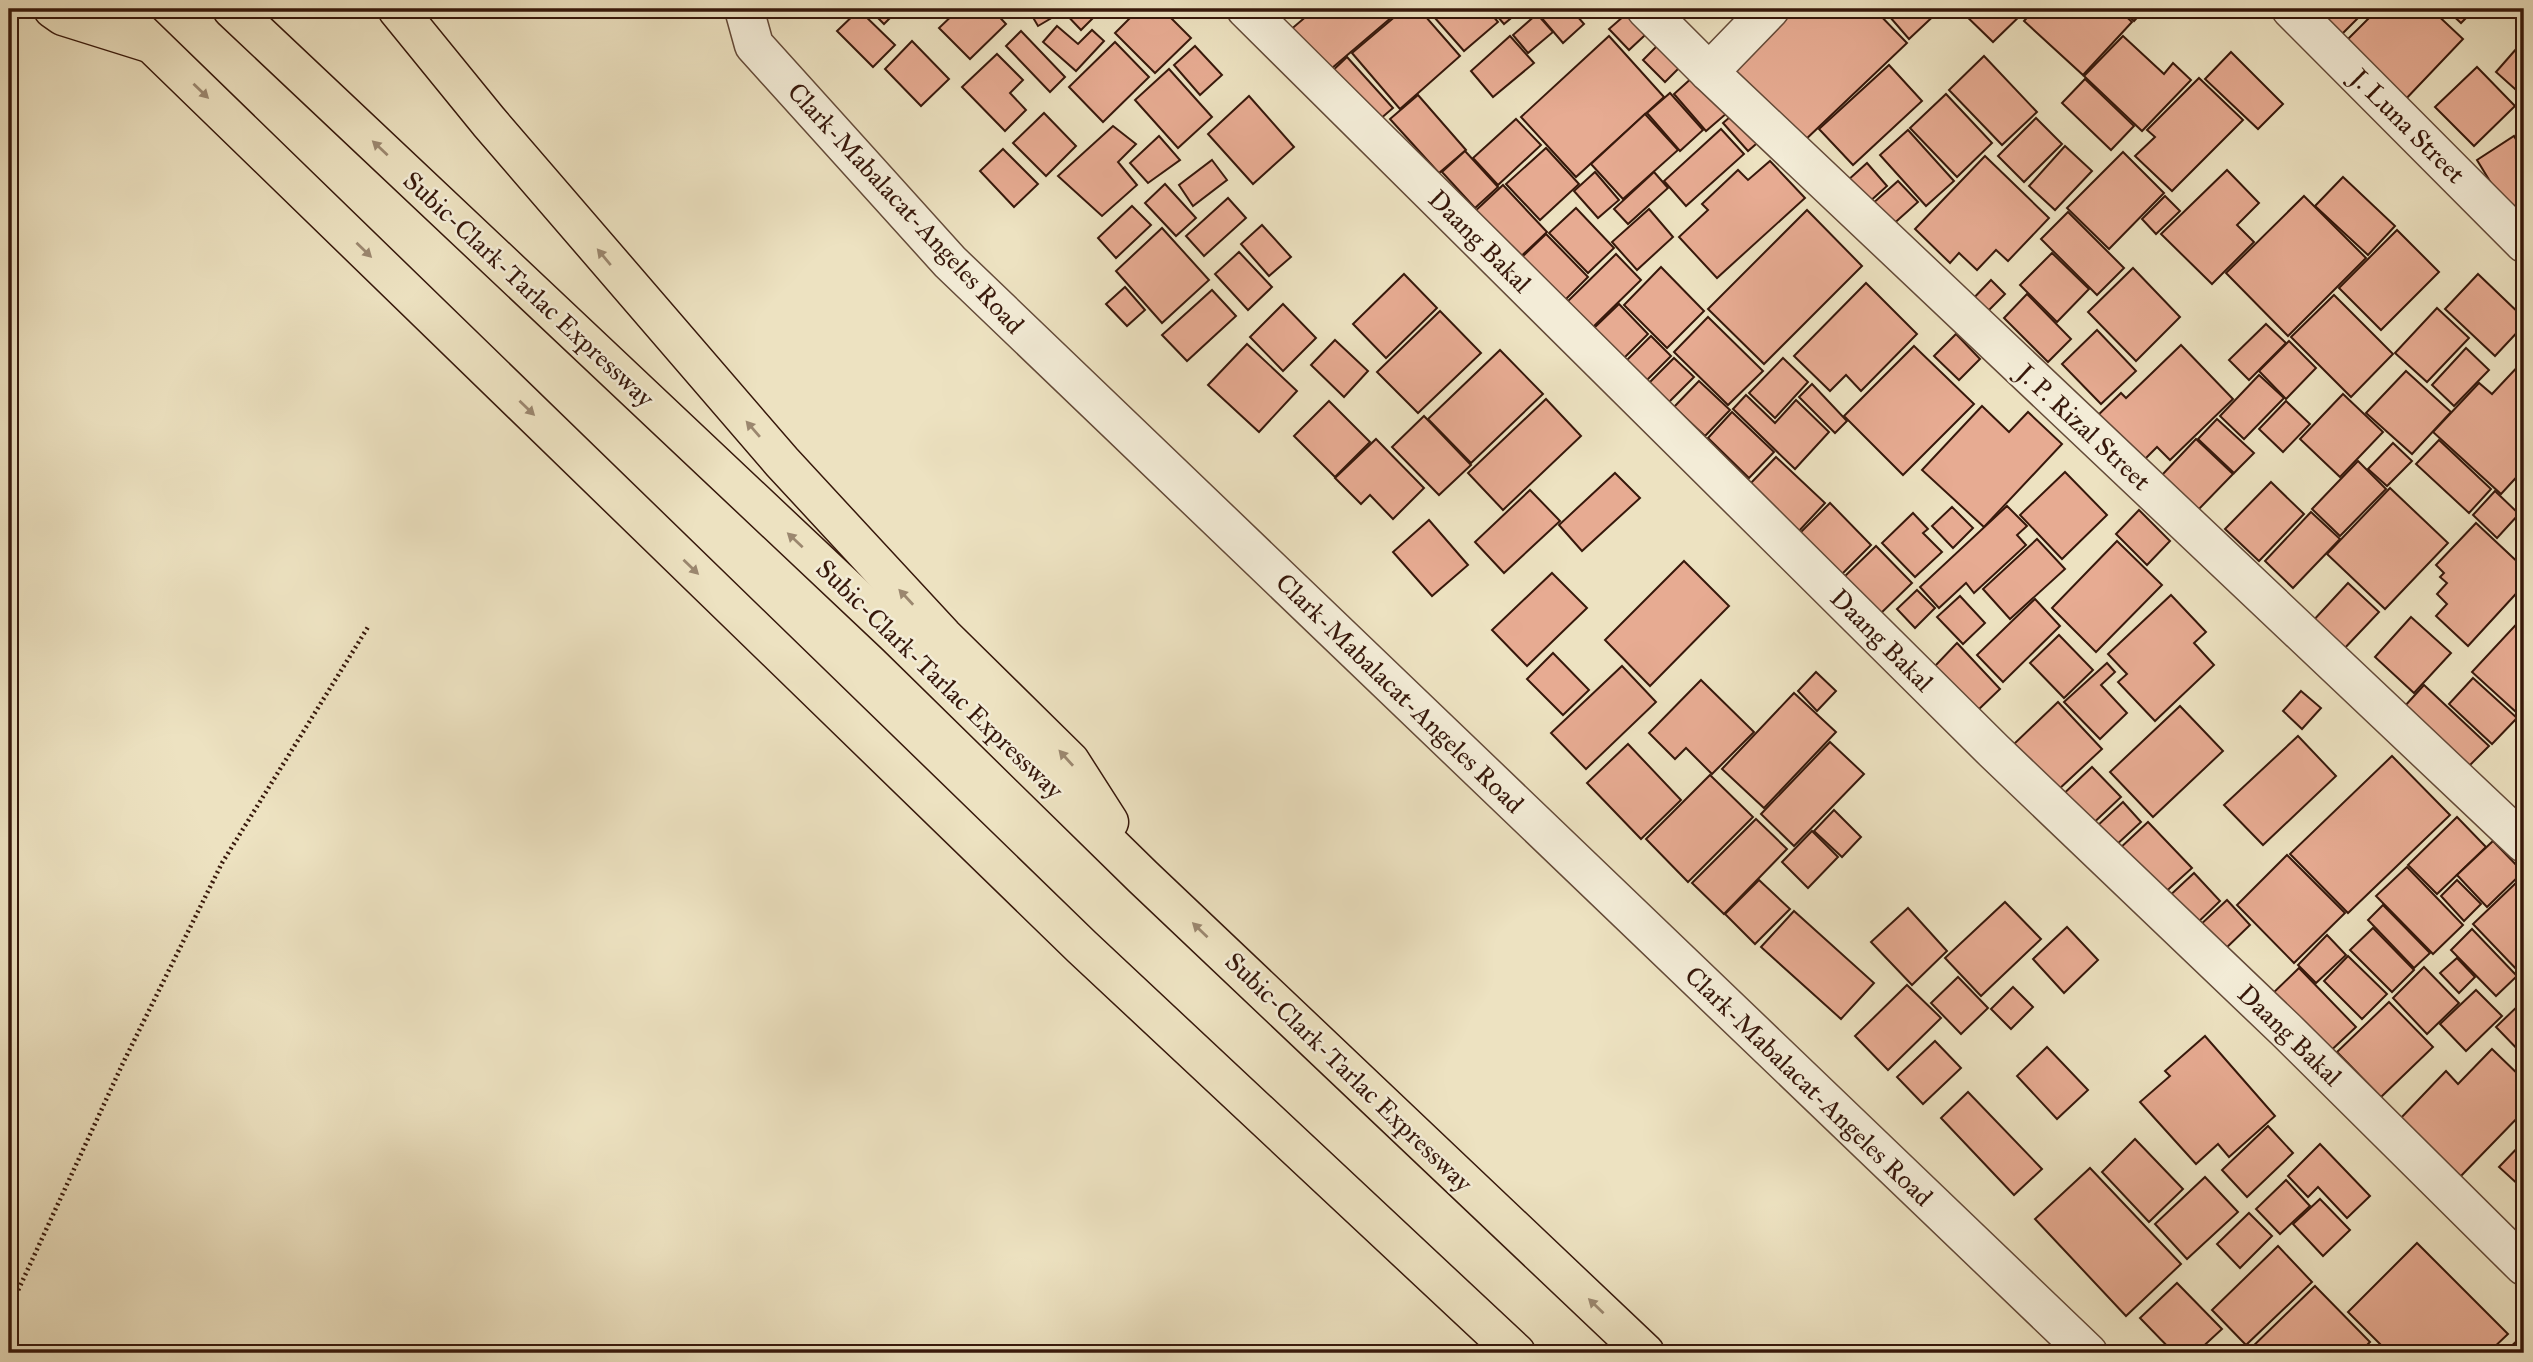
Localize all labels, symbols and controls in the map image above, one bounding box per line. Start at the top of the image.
street label: J. Luna Street [2342,60,2472,190]
street label: Clark-Mabalacat-Angeles Road [781,76,1031,340]
one-way arrow [193,83,209,99]
one-way arrow [372,141,389,157]
street label: Subic-Clark-Tarlac Expressway [397,164,662,414]
street label: Daang Bakal [1422,183,1538,299]
one-way arrow [355,241,372,257]
one-way arrow [596,248,612,266]
street label: J. P. Rizal Street [2008,355,2158,497]
one-way arrow [519,400,536,417]
one-way arrow [745,420,761,438]
one-way arrow [787,532,804,548]
street label: Subic-Clark-Tarlac Expressway [810,552,1071,806]
one-way arrow [682,558,699,575]
street label: Clark-Mabalacat-Angeles Road [1269,566,1531,820]
street label: Daang Bakal [1824,582,1940,698]
one-way arrow [899,589,915,606]
one-way arrow [1058,749,1074,767]
one-way arrow [1192,923,1209,939]
street label: Subic-Clark-Tarlac Expressway [1219,945,1480,1199]
street label: Clark-Mabalacat-Angeles Road [1678,959,1940,1213]
street label: Daang Bakal [2231,977,2349,1093]
one-way arrow [1588,1299,1605,1315]

